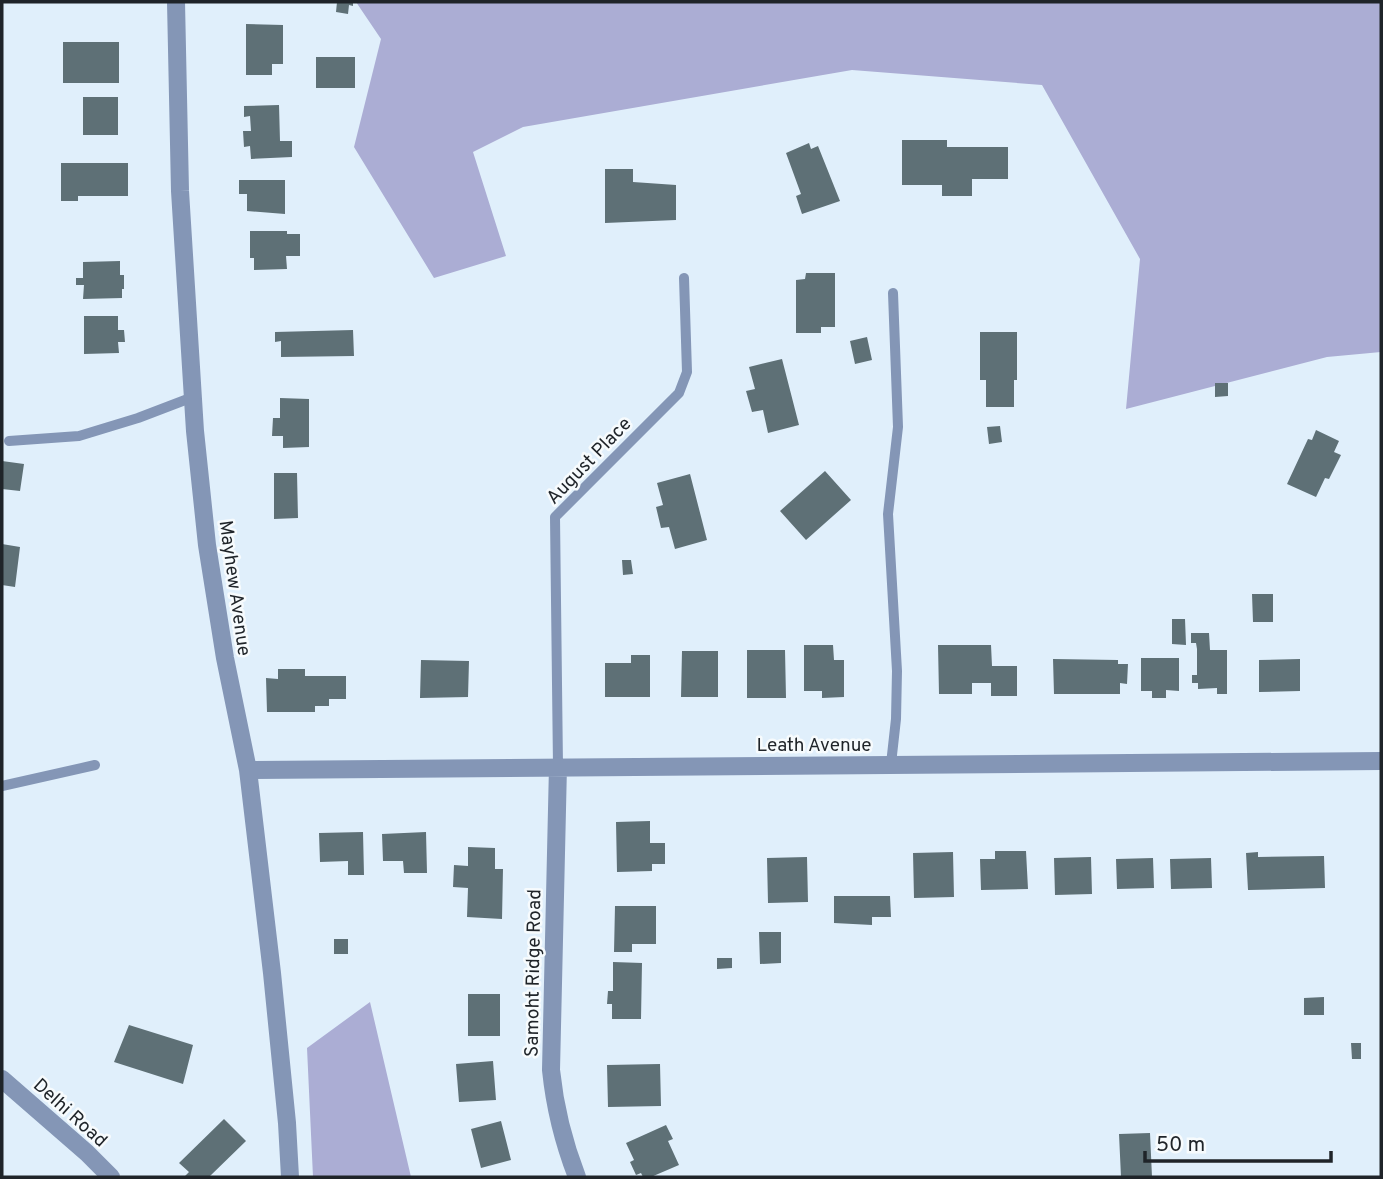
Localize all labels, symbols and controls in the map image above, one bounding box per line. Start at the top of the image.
street label: August Place [542,413,637,510]
street label: Mayhew Avenue [213,519,255,658]
street label: Leath Avenue [756,734,872,758]
street label: Samoht Ridge Road [521,889,547,1057]
street label: Delhi Road [27,1074,112,1153]
scale bar [1145,1120,1330,1164]
text: 50 m [1156,1132,1205,1159]

